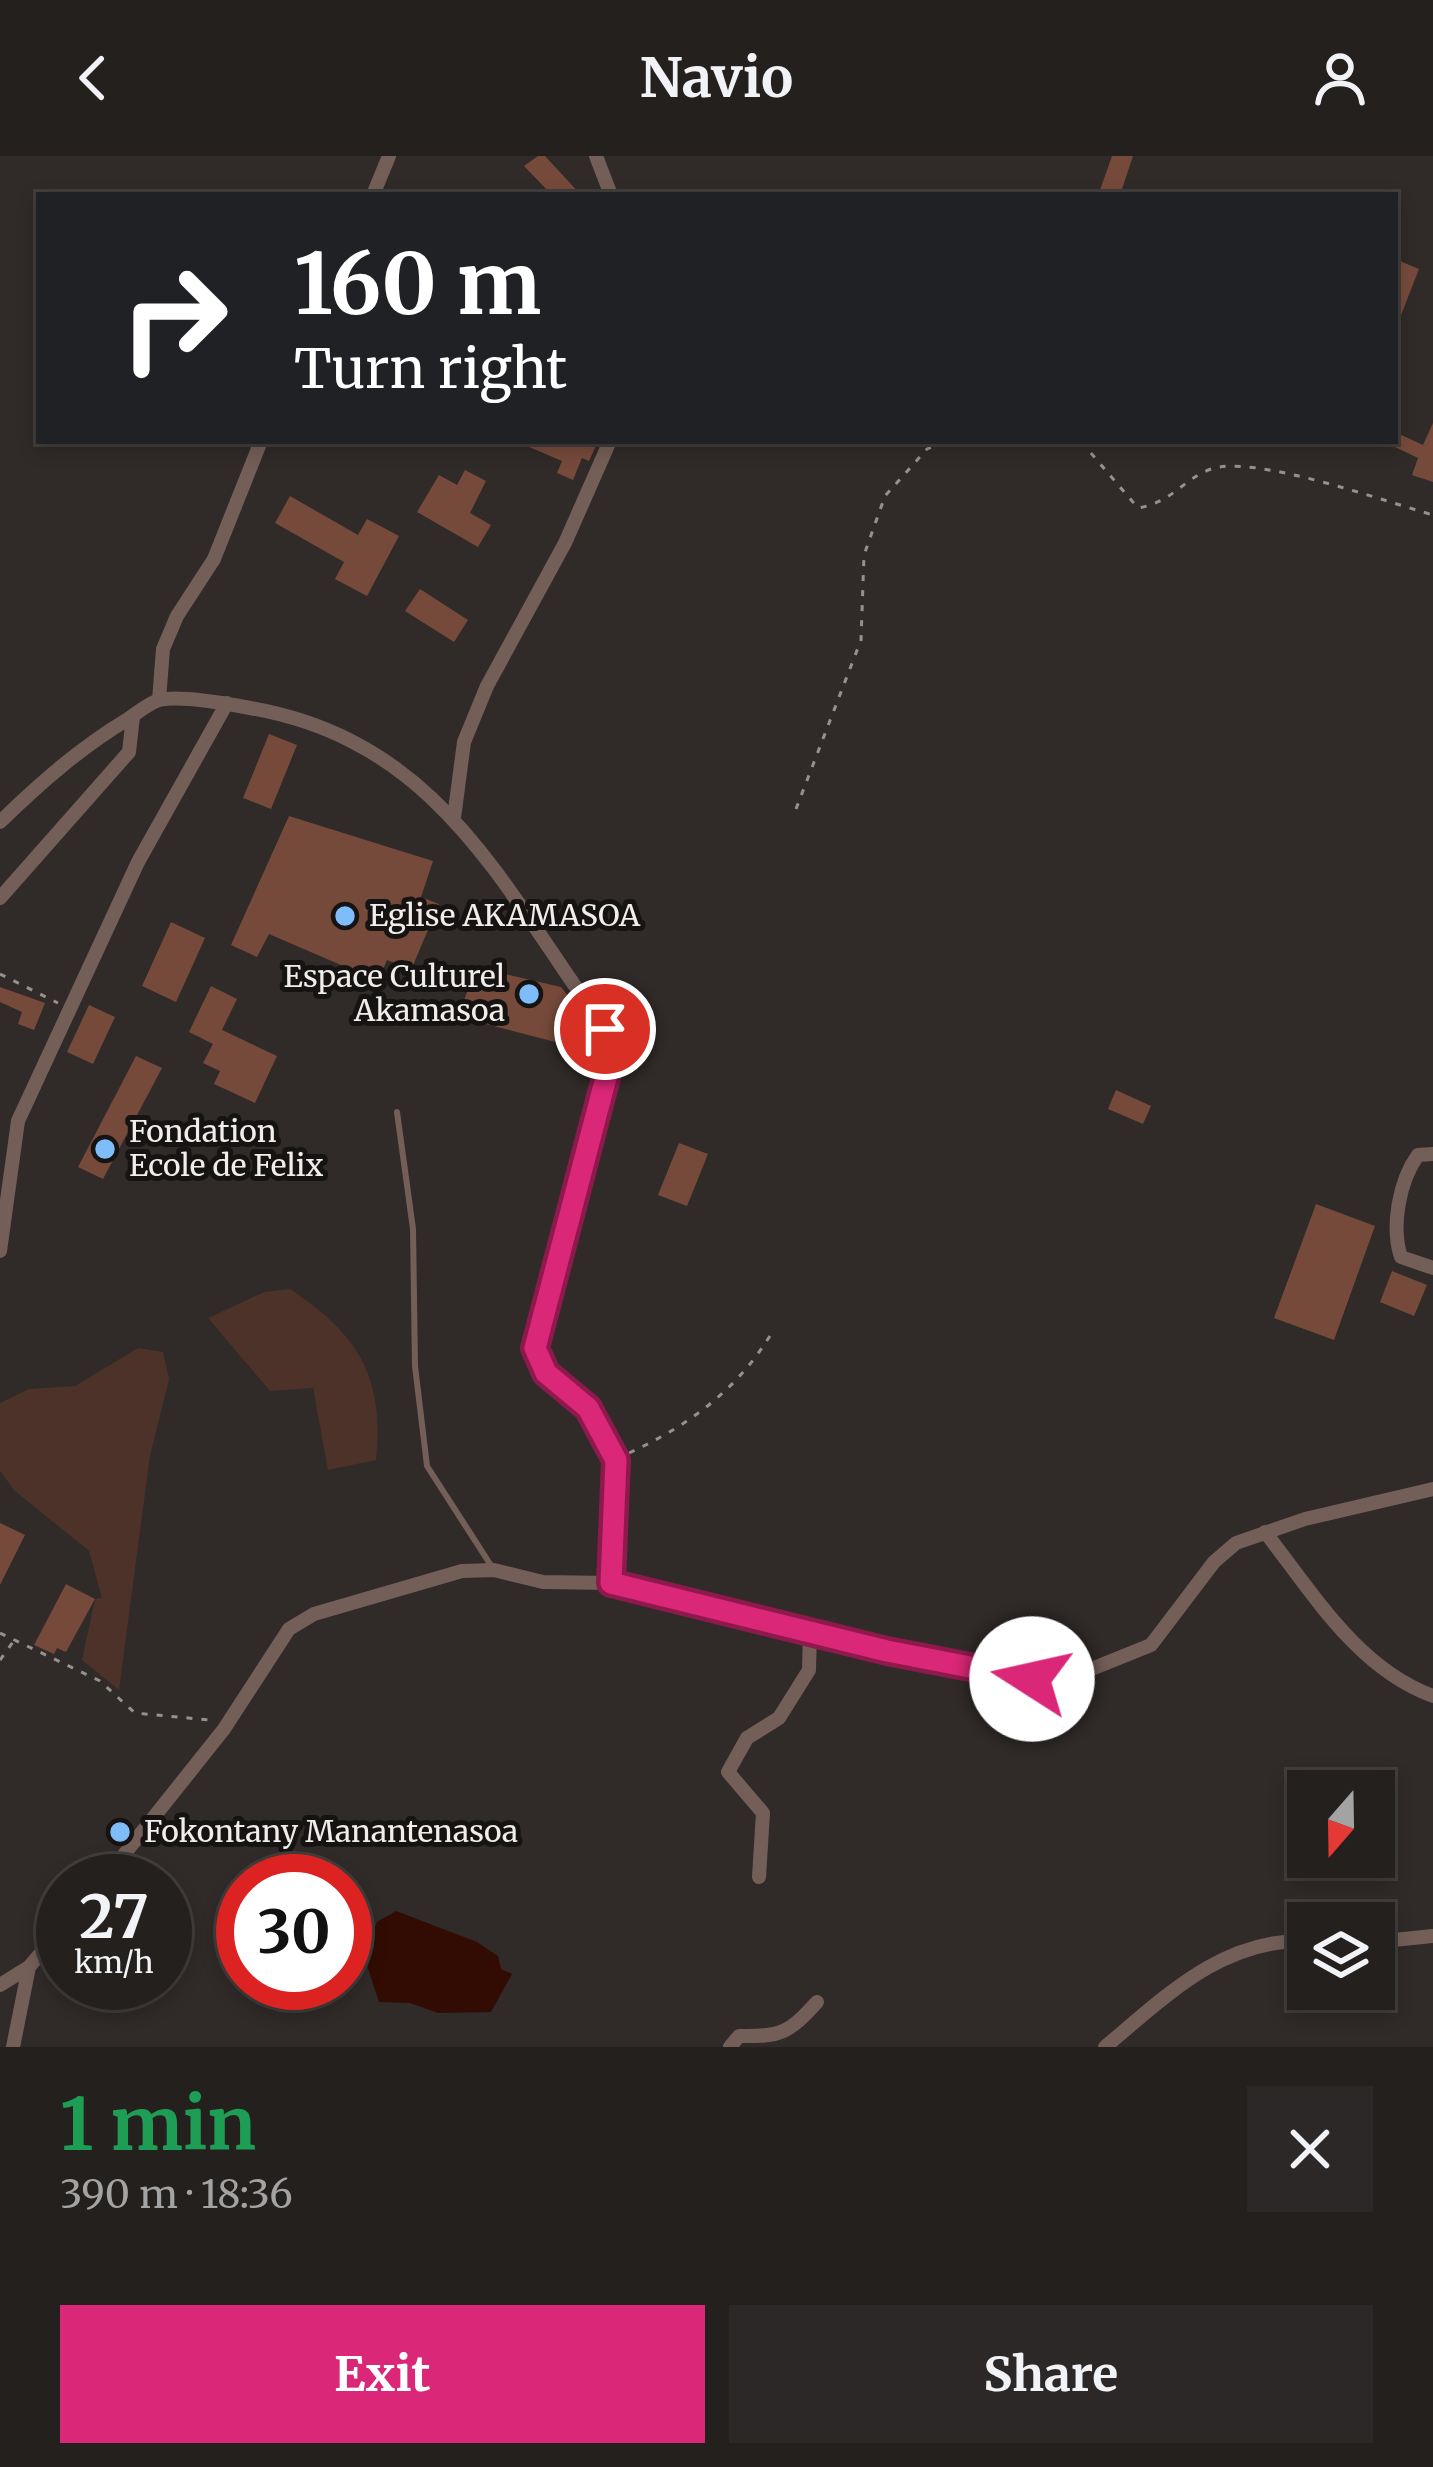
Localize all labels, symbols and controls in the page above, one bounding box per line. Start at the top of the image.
text: Navio [640,44,793,112]
icon: back [60,45,126,111]
icon: person [1307,45,1373,111]
text: 160 m [294,231,541,337]
icon: right [96,240,252,396]
text: Turn right [294,335,567,403]
place label: Eglise AKAMASOA [369,896,641,934]
marker: Eglise AKAMASOA [332,903,358,929]
place label: Espace Culturel Akamasoa [283,957,505,1029]
pin [554,978,656,1080]
marker: Espace Culturel Akamasoa [516,981,542,1007]
icon: arrive [572,996,638,1062]
place label: Fondation Ecole de Felix [129,1112,323,1184]
marker: Fondation Ecole de Felix [92,1136,118,1162]
position arrow [969,1616,1095,1742]
north arrow [1287,1770,1395,1878]
map controls [1287,1770,1395,2010]
place label: Fokontany Manantenasoa [144,1812,518,1850]
marker: Fokontany Manantenasoa [107,1819,133,1845]
speed limit sign: 30 [216,1854,372,2010]
text: 27 [79,1879,149,1954]
button: layers [1287,1902,1395,2010]
text: km/h [74,1943,154,1981]
text: 1 min [60,2079,256,2170]
button: close [1247,2086,1373,2212]
text: 390 m · 18:36 [60,2170,293,2219]
button: Exit [60,2305,705,2443]
button: Share [729,2305,1373,2443]

